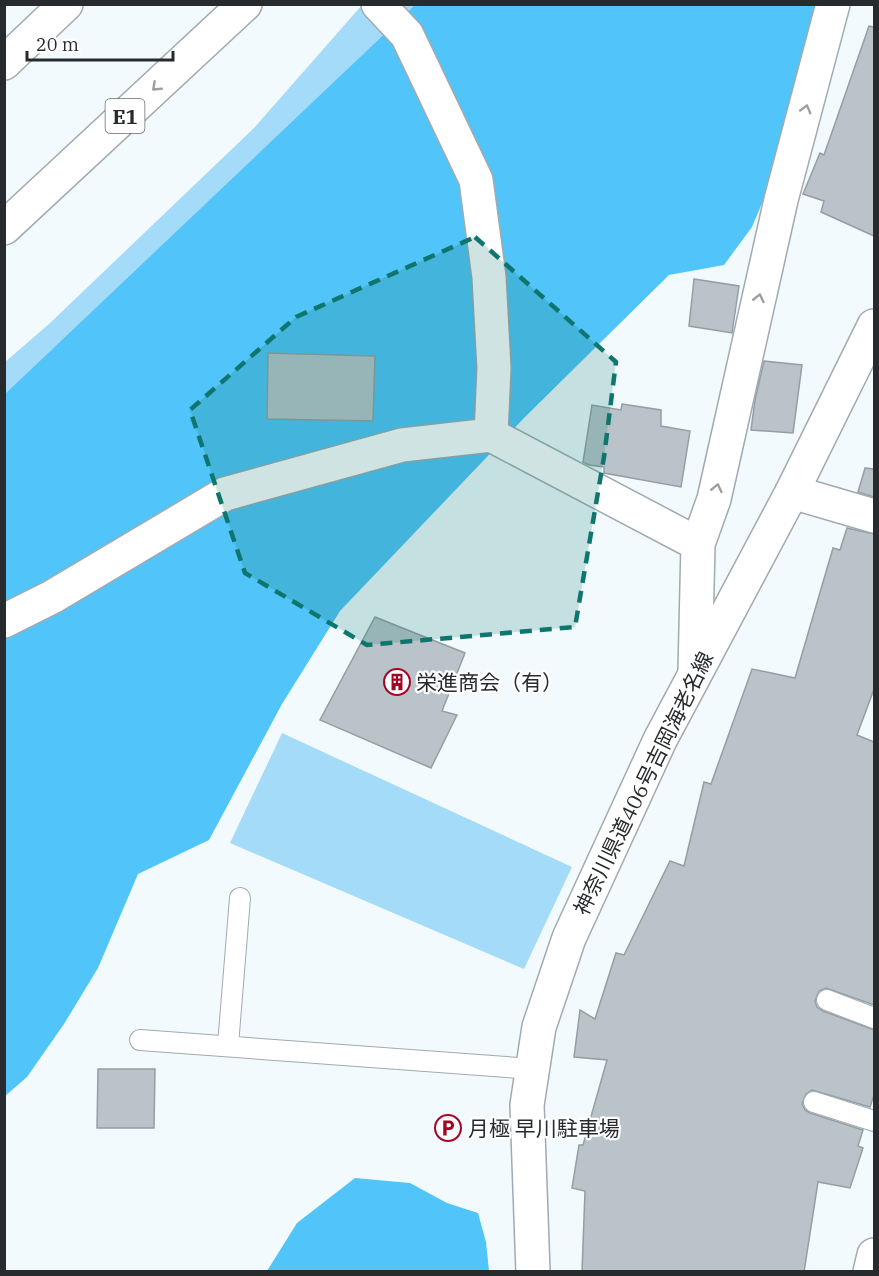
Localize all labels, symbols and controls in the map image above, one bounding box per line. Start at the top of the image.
scale bar [27,24,172,62]
text: 20 m [36,33,79,56]
one-way arrow [153,80,163,91]
road number: E1 [106,99,144,133]
one-way arrow [798,104,811,114]
one-way arrow [752,293,765,303]
one-way arrow [709,484,722,494]
street label: 神奈川県道406号吉岡海老名線 [567,647,719,919]
building icon: 栄進商会（有） [382,667,412,697]
place label: 栄進商会（有） [416,668,563,696]
parking icon: 月極 早川駐車場 [433,1113,463,1143]
place label: 月極 早川駐車場 [468,1114,620,1142]

